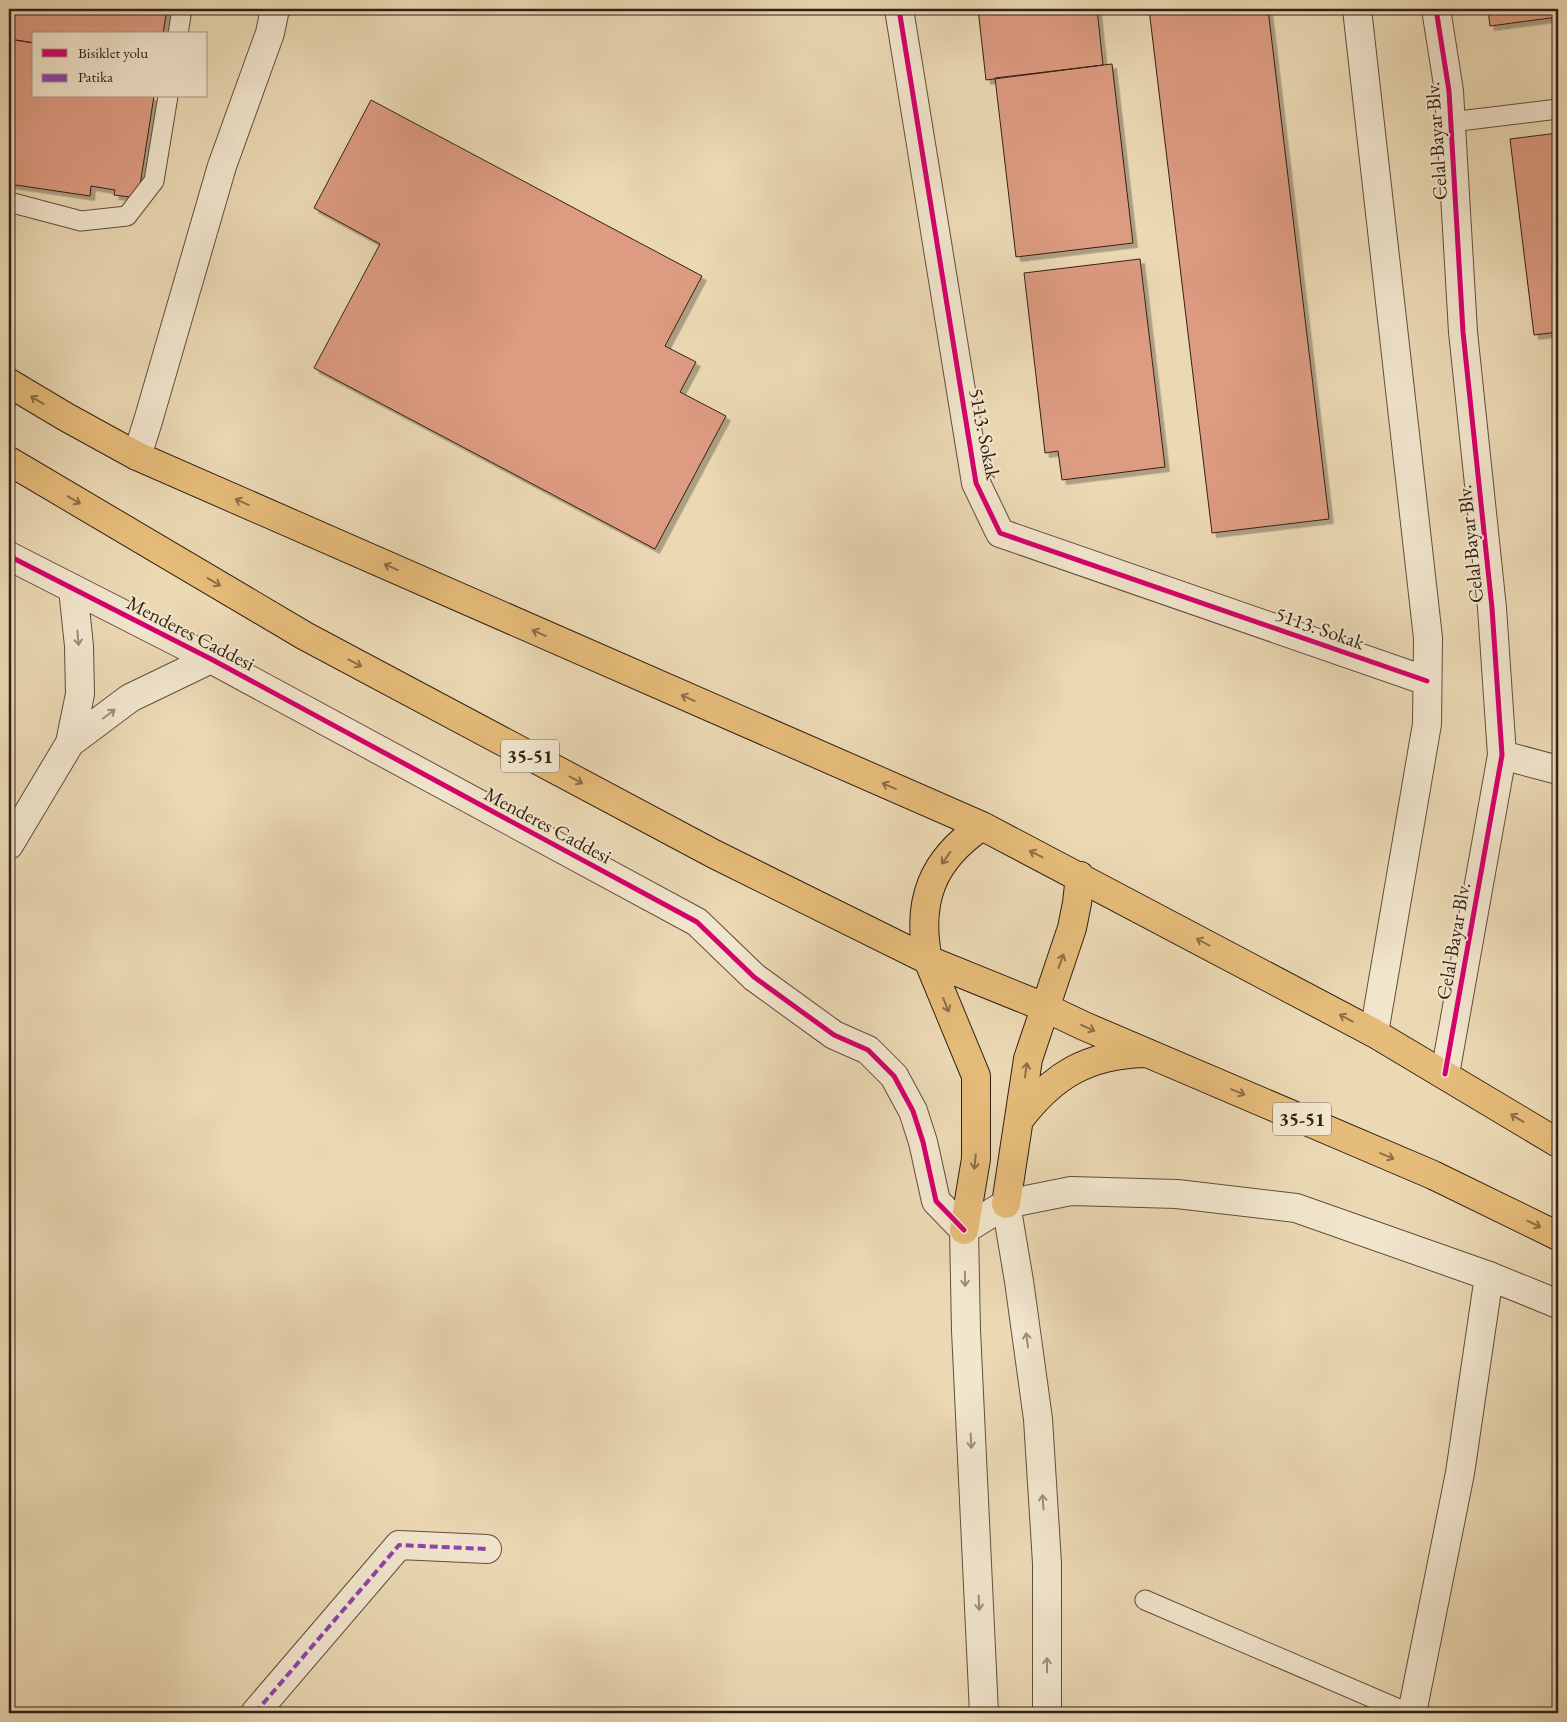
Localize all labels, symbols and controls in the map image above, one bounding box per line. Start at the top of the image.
legend [32,32,208,98]
text: Bisiklet yolu [78,43,148,62]
text: Patika [78,67,113,86]
street label: Celal Bayar Blv. [1419,81,1453,201]
street label: 5113. Sokak [963,386,1007,483]
one-way arrow [31,394,45,404]
street label: Celal Bayar Blv. [1451,484,1489,604]
one-way arrow [66,495,80,505]
one-way arrow [235,496,250,506]
one-way arrow [384,562,399,572]
one-way arrow [206,578,220,588]
street label: Menderes Caddesi [123,590,260,677]
street label: 5113. Sokak [1272,601,1369,656]
one-way arrow [532,627,547,637]
one-way arrow [73,629,83,645]
one-way arrow [347,659,362,668]
one-way arrow [681,693,696,703]
one-way arrow [102,709,116,719]
road number: 35-51 [501,739,559,772]
one-way arrow [568,775,583,785]
one-way arrow [882,780,897,790]
street label: Menderes Caddesi [480,781,616,869]
one-way arrow [1029,849,1044,858]
one-way arrow [941,851,951,865]
street label: Celal Bayar Blv. [1430,880,1476,1002]
one-way arrow [1195,937,1210,947]
one-way arrow [1057,954,1066,969]
one-way arrow [942,997,952,1012]
one-way arrow [1339,1013,1354,1022]
one-way arrow [1080,1024,1095,1034]
one-way arrow [1021,1062,1031,1078]
one-way arrow [1230,1087,1245,1097]
road number: 35-51 [1273,1102,1331,1136]
one-way arrow [1510,1112,1524,1122]
one-way arrow [1379,1151,1394,1161]
one-way arrow [970,1154,980,1170]
one-way arrow [1526,1220,1541,1230]
one-way arrow [960,1270,970,1286]
one-way arrow [1022,1333,1032,1349]
one-way arrow [967,1433,976,1449]
one-way arrow [1038,1494,1048,1510]
one-way arrow [974,1595,983,1611]
one-way arrow [1042,1657,1052,1673]

